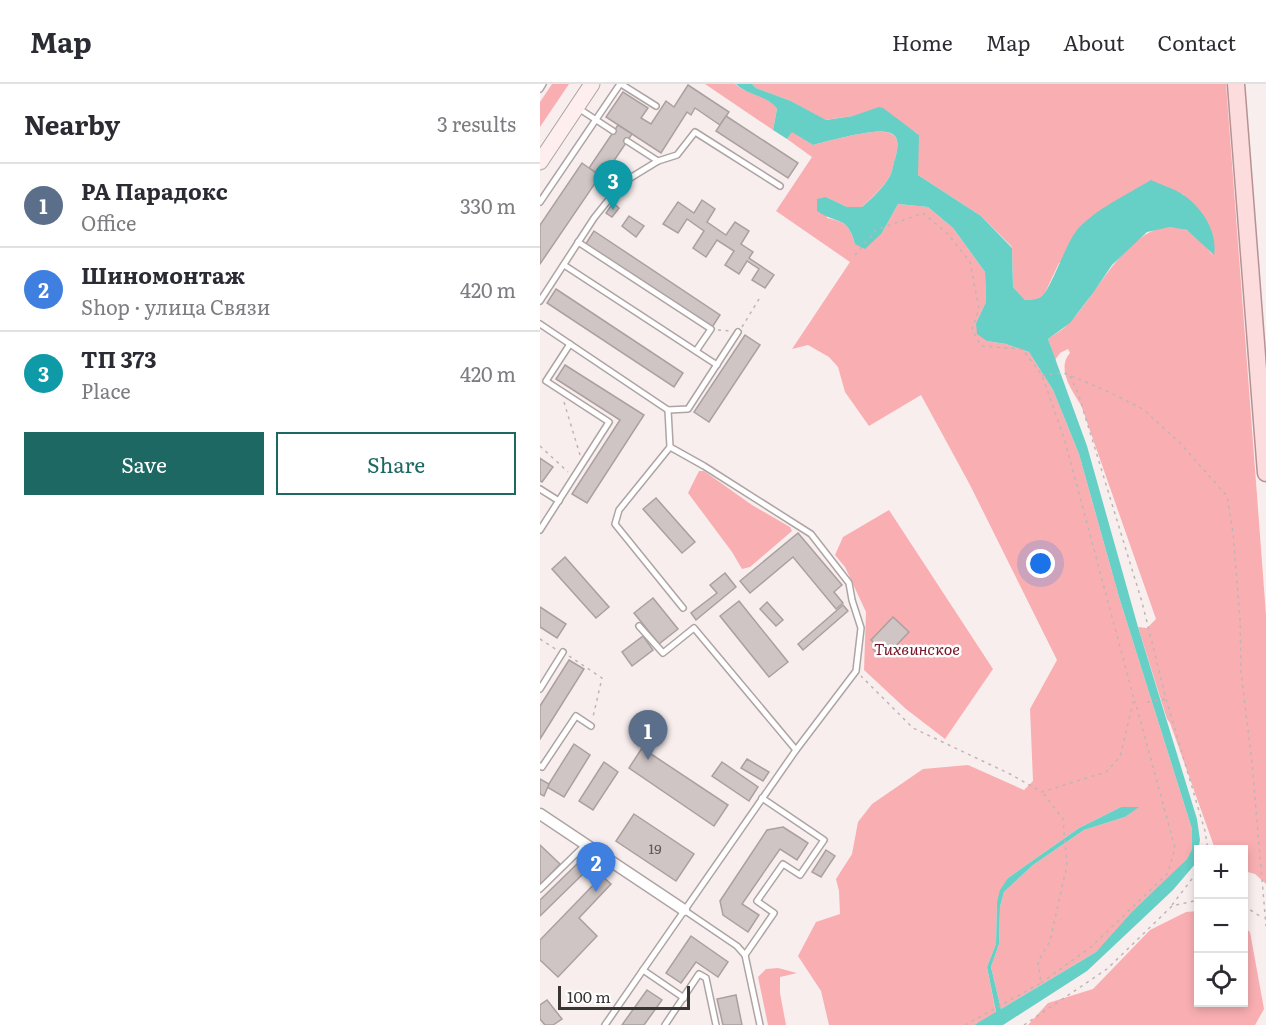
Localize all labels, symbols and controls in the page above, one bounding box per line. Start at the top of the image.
text: Map [30,20,92,62]
text: Home [892,26,953,57]
text: Map [986,26,1030,57]
text: About [1063,26,1125,57]
text: Contact [1158,26,1236,57]
text: Nearby [24,104,120,143]
text: 3 results [437,108,516,138]
pin: 3 [594,160,632,210]
text: РА Парадокс [81,174,228,207]
text: 1 [39,190,48,220]
text: 330 m [460,190,516,220]
text: Office [81,207,136,237]
text: Шиномонтаж [81,258,245,291]
text: 2 [38,274,49,304]
text: 420 m [460,274,516,304]
text: Shop · улица Связи [81,291,270,321]
text: ТП 373 [81,342,156,375]
text: 3 [38,358,49,388]
text: 420 m [460,358,516,388]
text: Place [81,375,131,405]
button: Save [24,432,264,495]
button: Share [276,432,516,495]
your location [1026,549,1055,578]
park label: Тихвинское [874,636,960,660]
pin: 1 [628,710,668,760]
house number: 19 [648,838,662,858]
pin: 2 [576,842,616,892]
map controls [1194,845,1248,1007]
button: + [1194,845,1248,899]
button: − [1194,899,1248,953]
button: locate [1194,953,1248,1007]
scale bar [558,983,690,1010]
text: 100 m [567,984,611,1008]

